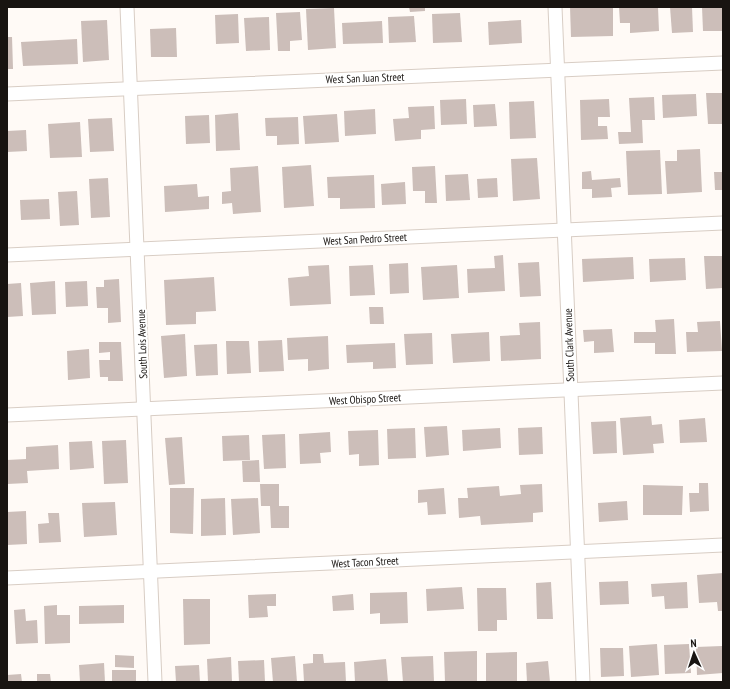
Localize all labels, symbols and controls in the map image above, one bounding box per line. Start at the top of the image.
street label: West San Juan Street [325,70,405,86]
street label: West San Pedro Street [323,230,407,248]
street label: South Clark Avenue [561,308,577,382]
street label: South Lois Avenue [134,309,150,379]
street label: West Obispo Street [329,390,401,408]
street label: West Tacon Street [331,553,399,571]
north arrow [674,633,714,673]
text: N [690,636,697,650]

